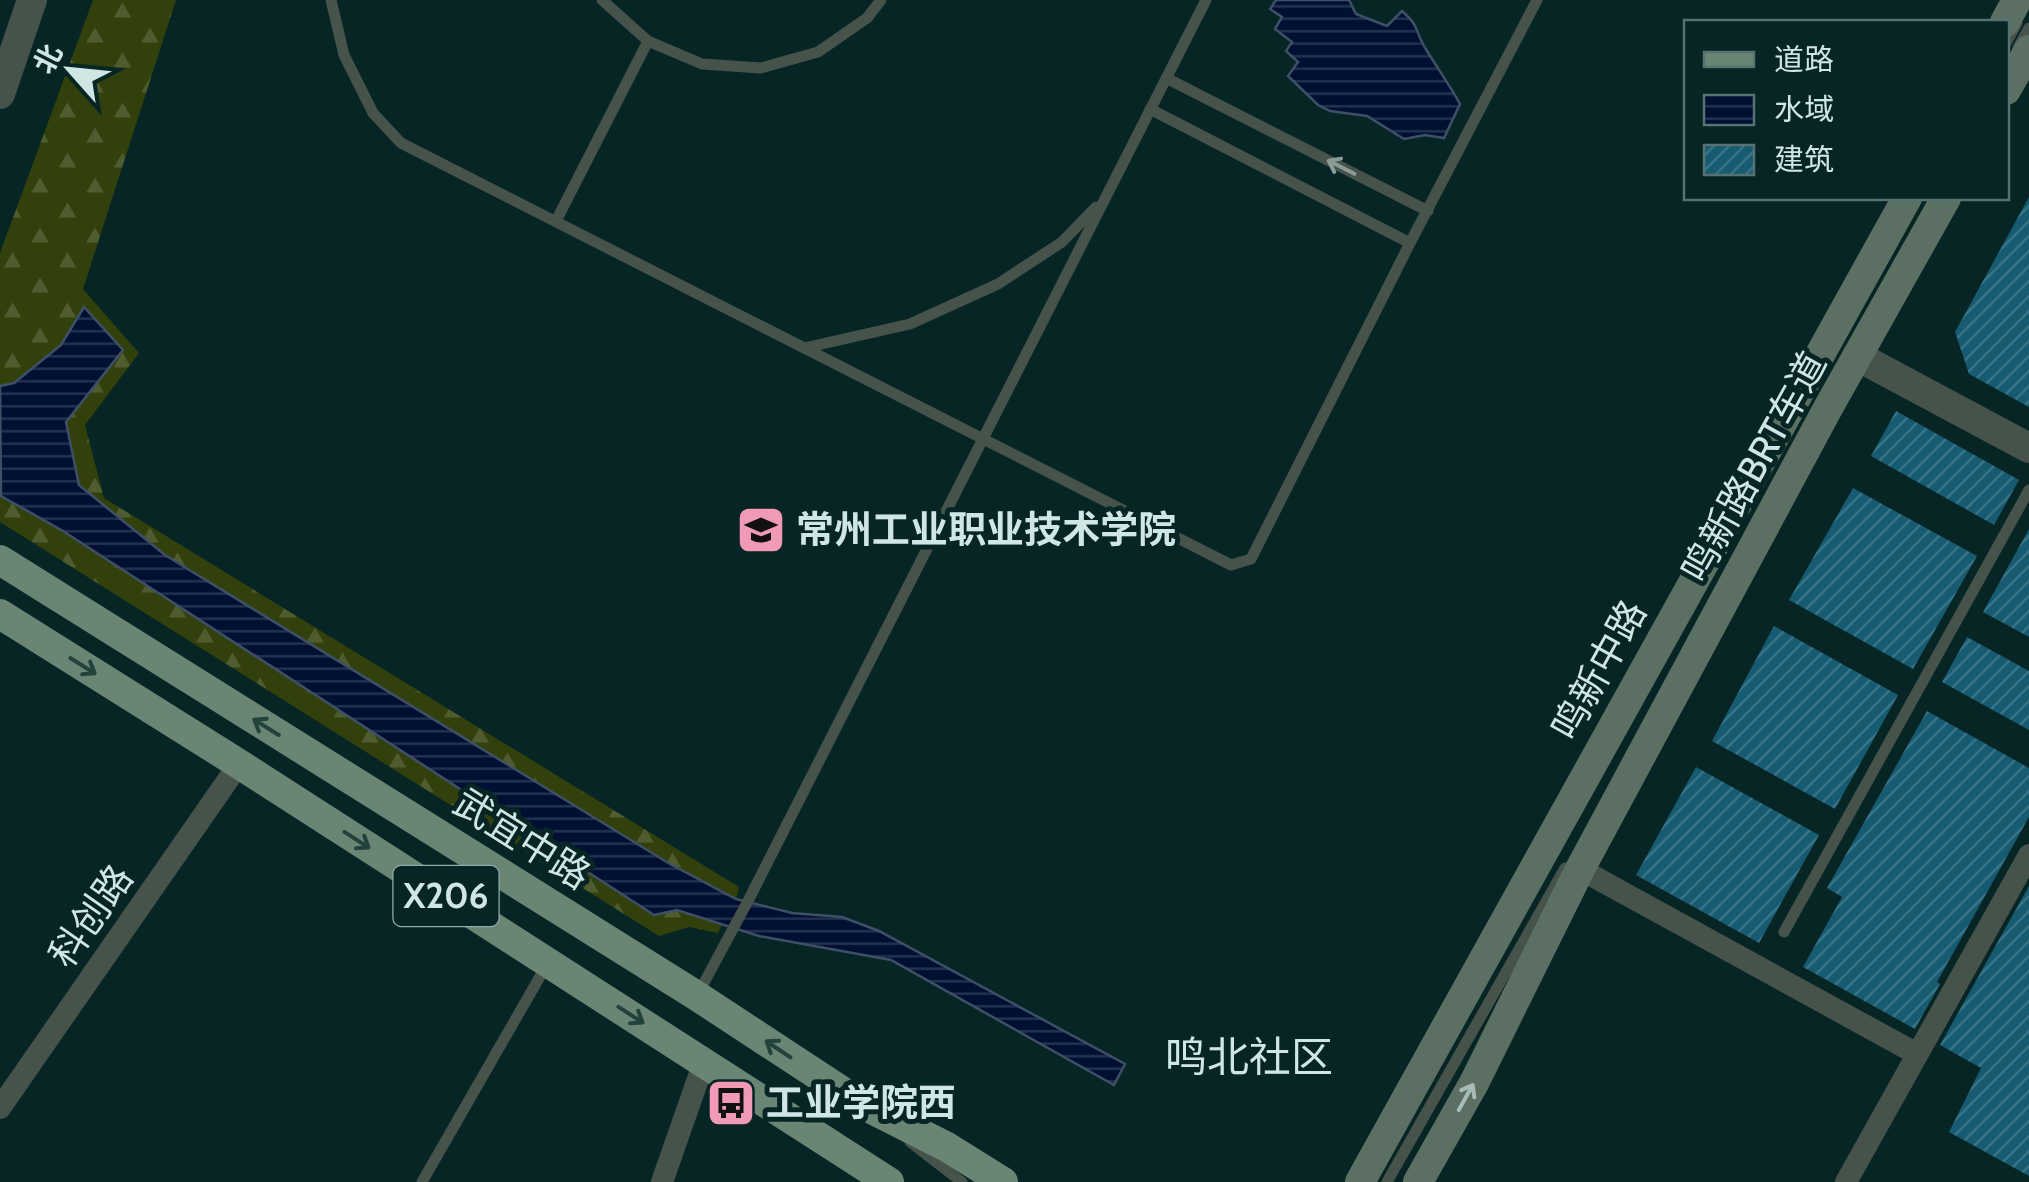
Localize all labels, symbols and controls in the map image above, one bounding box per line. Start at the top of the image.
north arrow [20,20,120,120]
legend [1684,20,2009,200]
text: 北 [26,38,69,79]
text: 道路 [1774,41,1834,78]
text: 水域 [1774,91,1834,128]
text: 建筑 [1774,141,1834,178]
one-way arrow [1326,157,1356,176]
street label: 鸣新路BRT车道 [1671,344,1836,590]
school or university icon: 常州工业职业技术学院 [735,504,787,556]
place label: 常州工业职业技术学院 [796,506,1176,553]
street label: 鸣新中路 [1541,592,1656,748]
one-way arrow [68,656,97,676]
one-way arrow [252,717,281,738]
street label: 武宜中路 [445,778,599,899]
one-way arrow [343,829,371,850]
street label: 科创路 [39,856,143,976]
road number: X206 [394,866,498,926]
one-way arrow [616,1005,645,1026]
district label: 鸣北社区 [1165,1031,1333,1083]
one-way arrow [765,1038,793,1059]
bus stop icon: 工业学院西 [705,1077,757,1129]
place label: 工业学院西 [766,1079,956,1126]
one-way arrow [1456,1083,1476,1112]

